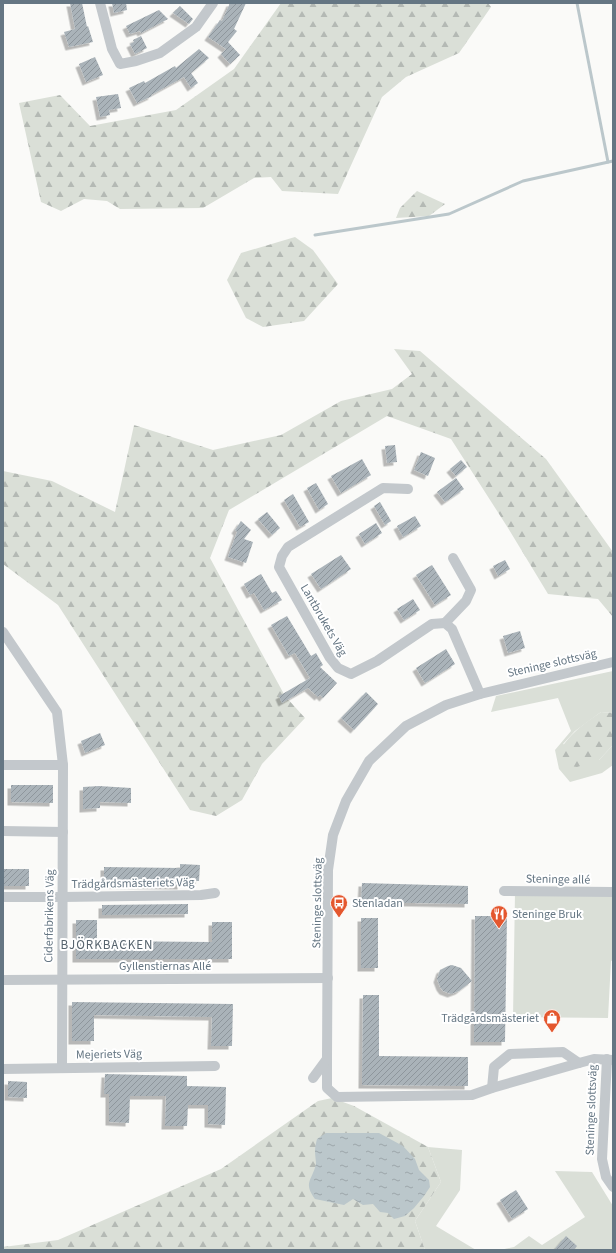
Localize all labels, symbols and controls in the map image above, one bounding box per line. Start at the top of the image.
street label: Lantbrukets Väg [296,581,351,659]
street label: Steninge slottsväg [506,645,598,682]
street label: Steninge slottsväg [308,857,327,949]
street label: Ciderfabrikens Väg [40,869,59,963]
street label: Steninge allé [526,870,590,889]
street label: Trädgårdsmästeriets Väg [71,874,195,893]
bus stop icon: Stenladan [329,893,349,918]
place label: Stenladan [352,895,403,912]
restaurant icon: Steninge Bruk [489,904,509,929]
place label: Steninge Bruk [512,906,582,923]
district label: BJÖRKBACKEN [60,936,154,954]
street label: Gyllenstiernas Allé [119,958,211,975]
shop icon: Trädgårdsmästeriet [542,1008,562,1033]
place label: Trädgårdsmästeriet [441,1010,539,1027]
street label: Mejeriets Väg [76,1045,142,1064]
street label: Steninge slottsväg [581,1064,602,1156]

